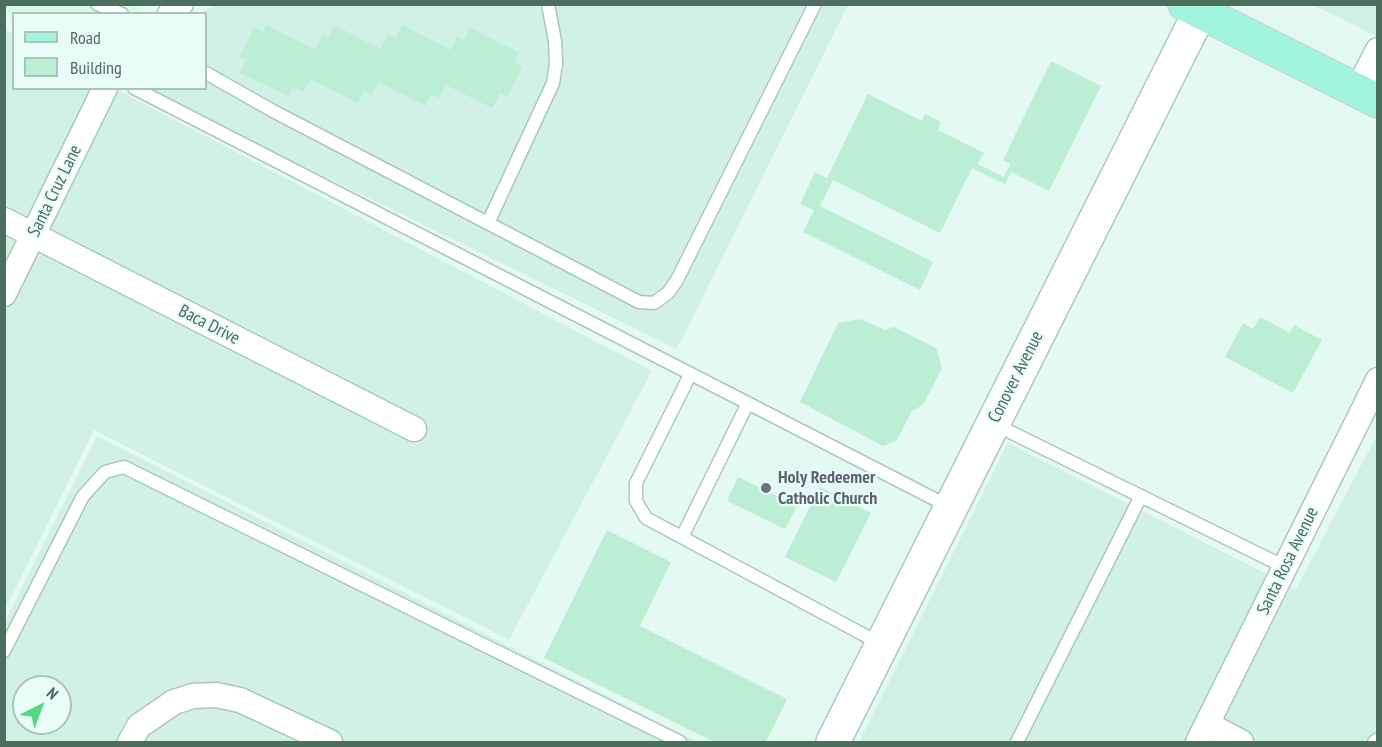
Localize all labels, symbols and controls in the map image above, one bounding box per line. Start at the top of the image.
legend [12,12,207,90]
text: Road [70,26,101,49]
text: Building [70,56,122,79]
street label: Santa Cruz Lane [23,142,87,240]
street label: Baca Drive [175,300,243,350]
street label: Conover Avenue [984,328,1048,426]
place label: Holy Redeemer Catholic Church [778,467,877,510]
marker: Holy Redeemer Catholic Church [759,481,773,495]
street label: Santa Rosa Avenue [1253,504,1323,618]
north arrow [12,675,72,735]
text: N [43,683,63,703]

